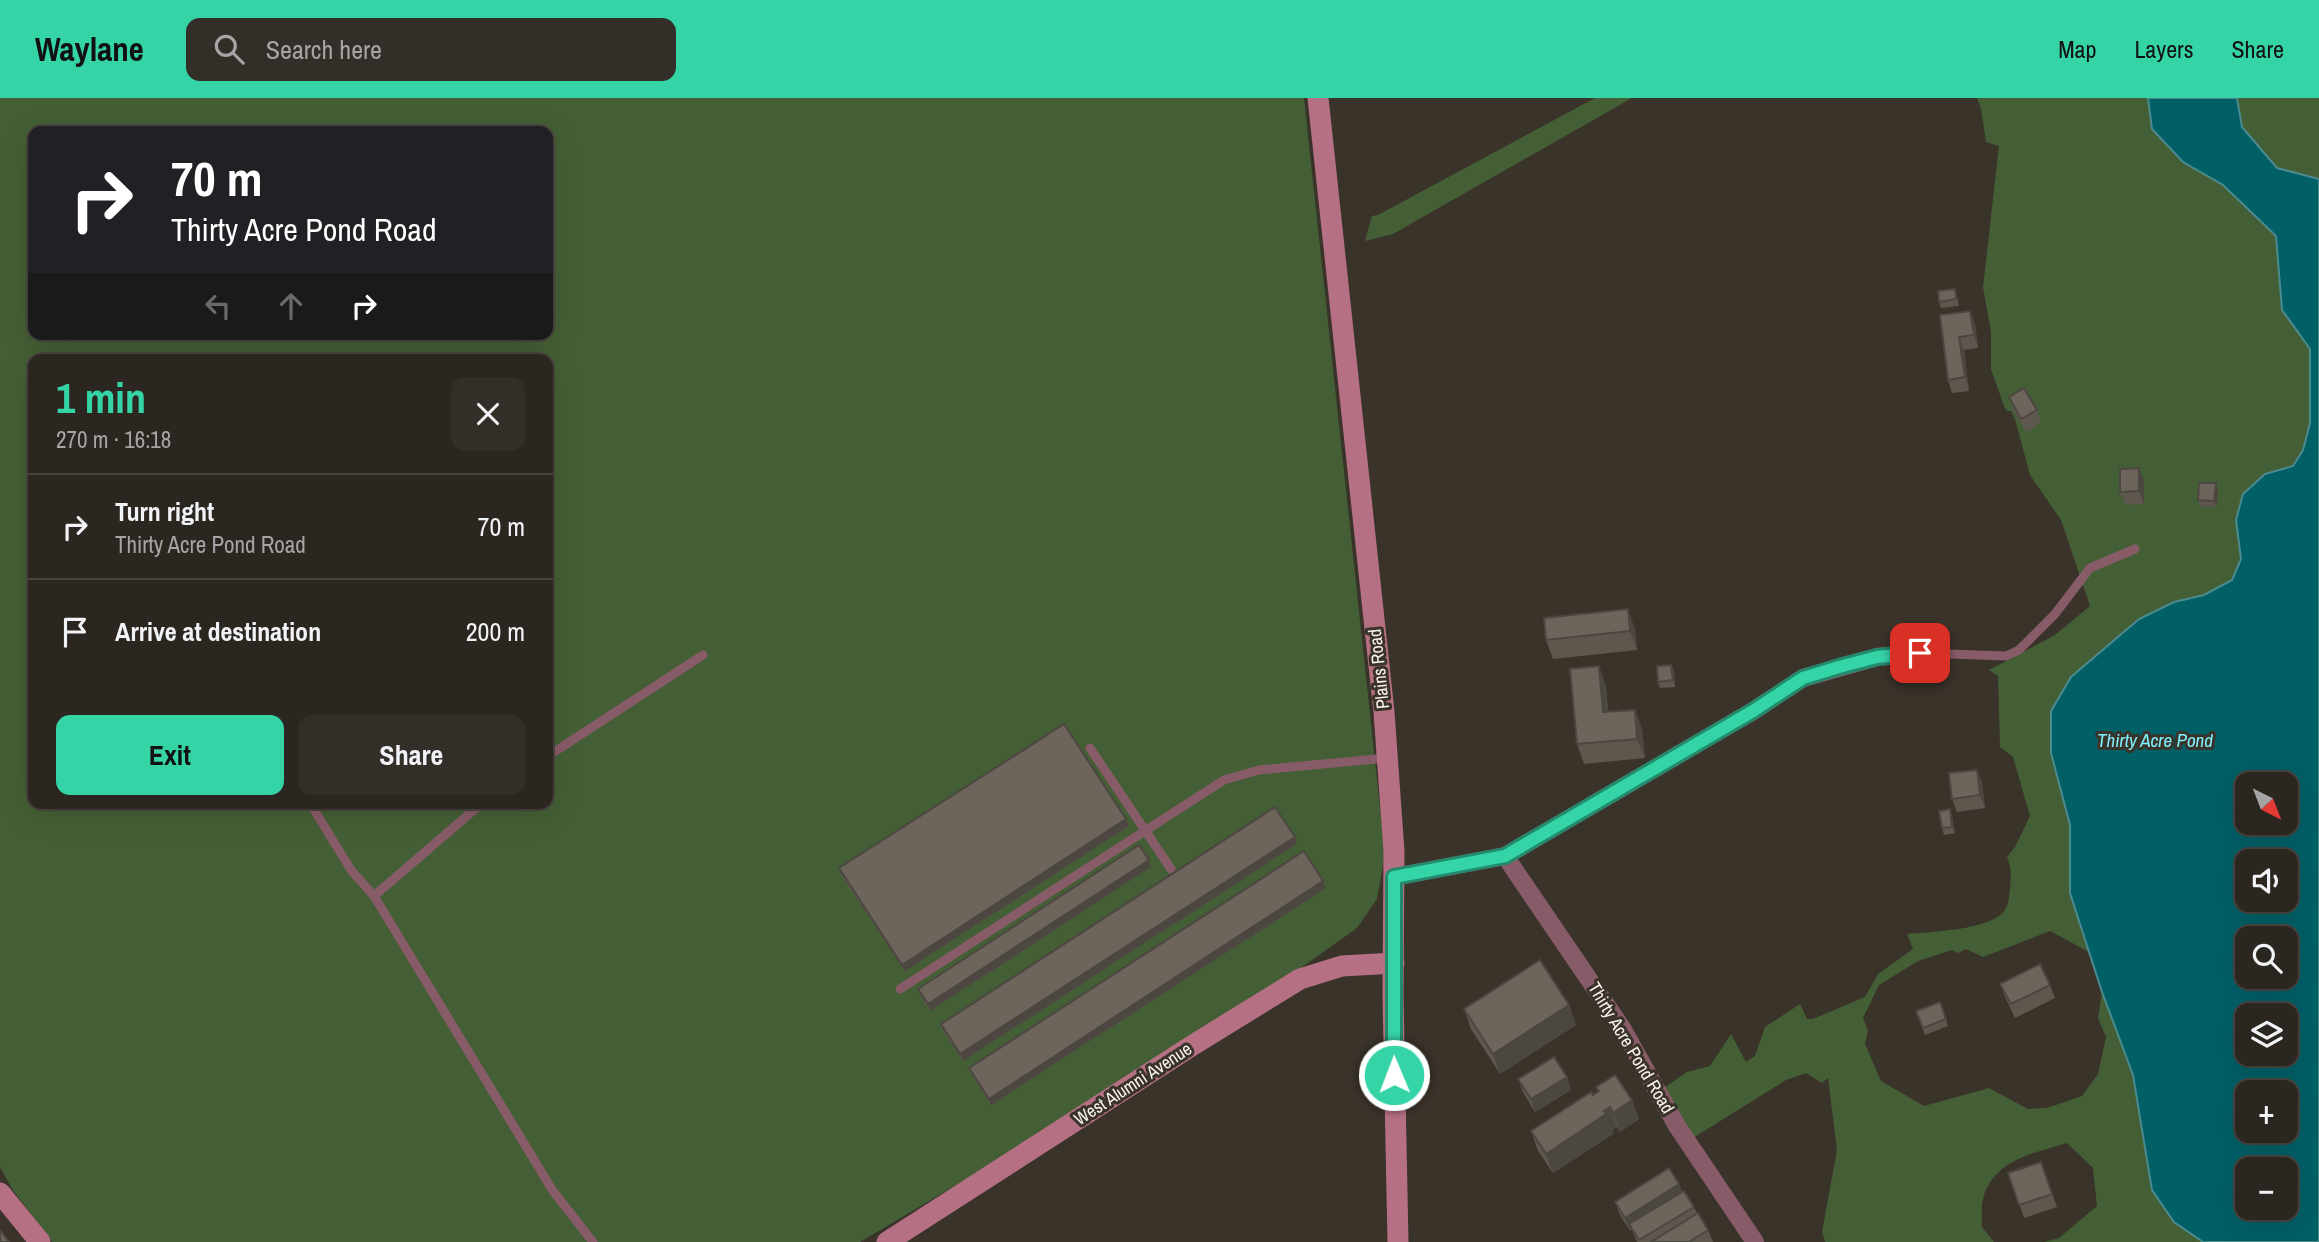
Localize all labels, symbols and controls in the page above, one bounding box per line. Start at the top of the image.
search box [186,18,676,81]
text: Waylane [35,27,144,71]
icon: search [210,30,248,68]
text: Search here [266,32,382,67]
text: Map [2058,33,2096,65]
text: Layers [2134,33,2193,65]
text: Share [2231,33,2284,65]
text: 70 m [171,145,263,211]
icon: right [56,154,147,245]
text: Thirty Acre Pond Road [171,208,436,251]
icon: left [199,287,237,325]
icon: ahead [272,287,310,325]
icon: right [345,287,383,325]
text: 1 min [56,370,146,426]
button: close [451,377,525,451]
text: 270 m · 16:18 [56,424,171,455]
text: Turn right [115,494,214,529]
icon: right [56,508,94,546]
text: 70 m [478,509,525,544]
text: Thirty Acre Pond Road [115,529,306,560]
icon: arrive [56,613,94,651]
text: Arrive at destination [115,614,321,649]
text: 200 m [466,614,525,649]
pin [1890,623,1950,683]
street label: Plains Road [1362,628,1395,710]
icon: arrive [1901,634,1939,672]
button: Exit [56,715,284,795]
button: Share [298,715,525,795]
water label: Thirty Acre Pond [2097,727,2213,753]
north arrow [2235,772,2298,835]
map controls [2235,772,2298,1220]
button: sound [2235,849,2298,912]
button: search [2235,926,2298,989]
street label: Thirty Acre Pond Road [1582,977,1681,1118]
button: layers [2235,1003,2298,1066]
street label: West Alumni Avenue [1069,1036,1196,1131]
position arrow [1357,1038,1431,1112]
button: + [2235,1080,2298,1143]
button: − [2235,1157,2298,1220]

